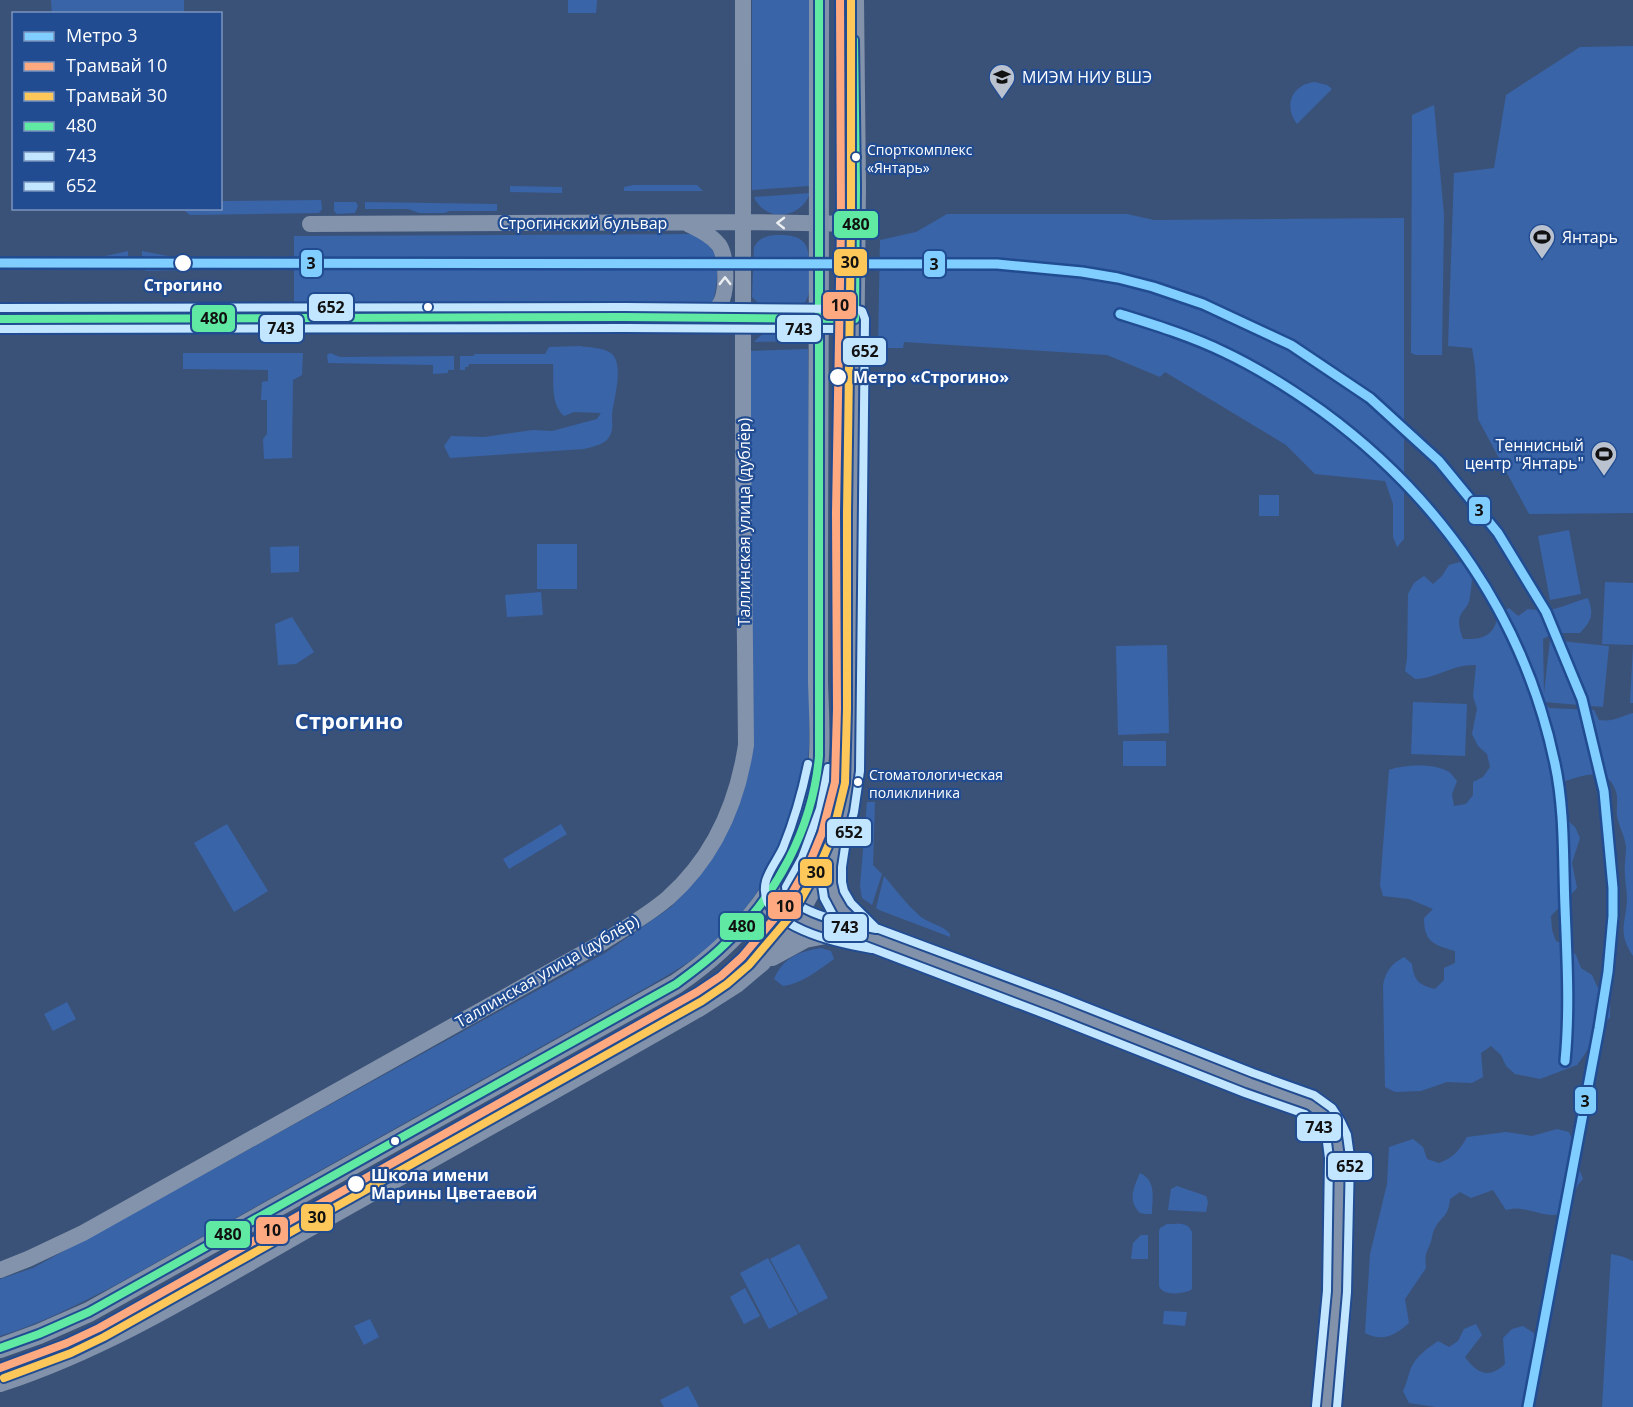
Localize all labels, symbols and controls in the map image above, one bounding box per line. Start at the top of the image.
legend [12,12,222,210]
text: Метро 3 [66,23,138,47]
text: Трамвай 10 [66,53,167,77]
school or university icon: МИЭМ НИУ ВШЭ [987,62,1017,100]
place label: МИЭМ НИУ ВШЭ [1022,66,1152,88]
text: Трамвай 30 [66,83,167,107]
text: 480 [66,113,97,137]
place label: Спорткомплекс «Янтарь» [867,140,973,177]
text: 743 [66,143,97,167]
marker: Спорткомплекс «Янтарь» [850,151,862,163]
text: 652 [66,173,97,197]
line badge: 480 [833,210,879,239]
street label: Строгинский бульвар [499,212,667,234]
text: 480 [842,213,870,235]
one-way arrow [777,216,786,229]
sports icon: Янтарь [1527,222,1557,260]
place label: Янтарь [1562,226,1618,248]
line badge: 30 [833,248,868,277]
line badge: 3 [300,249,323,278]
line badge: 3 [923,250,946,278]
text: 30 [841,251,859,273]
text: 3 [306,252,316,274]
marker: Строгино [173,253,193,273]
text: 3 [929,253,939,275]
place label: Строгино [144,274,222,296]
one-way arrow [719,277,731,286]
line badge: 10 [822,291,857,320]
line badge: 652 [308,293,354,322]
text: 10 [831,294,849,316]
text: 652 [317,296,345,318]
unlabelled marker [422,301,434,313]
line badge: 480 [191,304,236,333]
text: 480 [200,307,228,329]
line badge: 743 [259,314,304,343]
line badge: 743 [776,314,822,343]
text: 743 [267,317,295,339]
text: 743 [785,318,813,340]
line badge: 652 [842,337,887,366]
text: 652 [851,340,879,362]
place label: Метро «Строгино» [853,366,1009,388]
marker: Метро «Строгино» [828,367,848,387]
street label: Таллинская улица (дублёр) [733,417,755,626]
place label: Теннисный центр "Янтарь" [1465,434,1584,474]
sports icon: Теннисный центр "Янтарь" [1589,439,1619,477]
line badge: 3 [1468,496,1491,525]
text: 3 [1474,499,1484,521]
district label: Строгино [295,705,403,735]
place label: Стоматологическая поликлиника [869,765,1003,802]
marker: Стоматологическая поликлиника [852,776,864,788]
line badge: 652 [826,818,872,847]
text: 652 [835,821,863,843]
line badge: 30 [799,858,833,887]
text: 30 [807,861,825,883]
line badge: 10 [767,891,802,920]
text: 10 [776,895,794,917]
street label: Таллинская улица (дублёр) [451,909,643,1033]
line badge: 480 [719,912,765,941]
line badge: 743 [823,913,868,942]
text: 480 [728,915,756,937]
text: 743 [831,916,859,938]
line badge: 3 [1574,1086,1597,1115]
text: 3 [1580,1090,1590,1112]
line badge: 743 [1296,1113,1342,1142]
text: 743 [1305,1116,1333,1138]
unlabelled marker [389,1135,401,1147]
line badge: 652 [1327,1152,1373,1181]
text: 652 [1336,1155,1364,1177]
place label: Школа имени Марины Цветаевой [371,1164,537,1204]
marker: Школа имени Марины Цветаевой [346,1174,366,1194]
line badge: 30 [300,1203,334,1232]
text: 30 [308,1206,326,1228]
line badge: 10 [255,1216,289,1245]
text: 10 [263,1219,281,1241]
line badge: 480 [205,1220,251,1249]
text: 480 [214,1223,242,1245]

